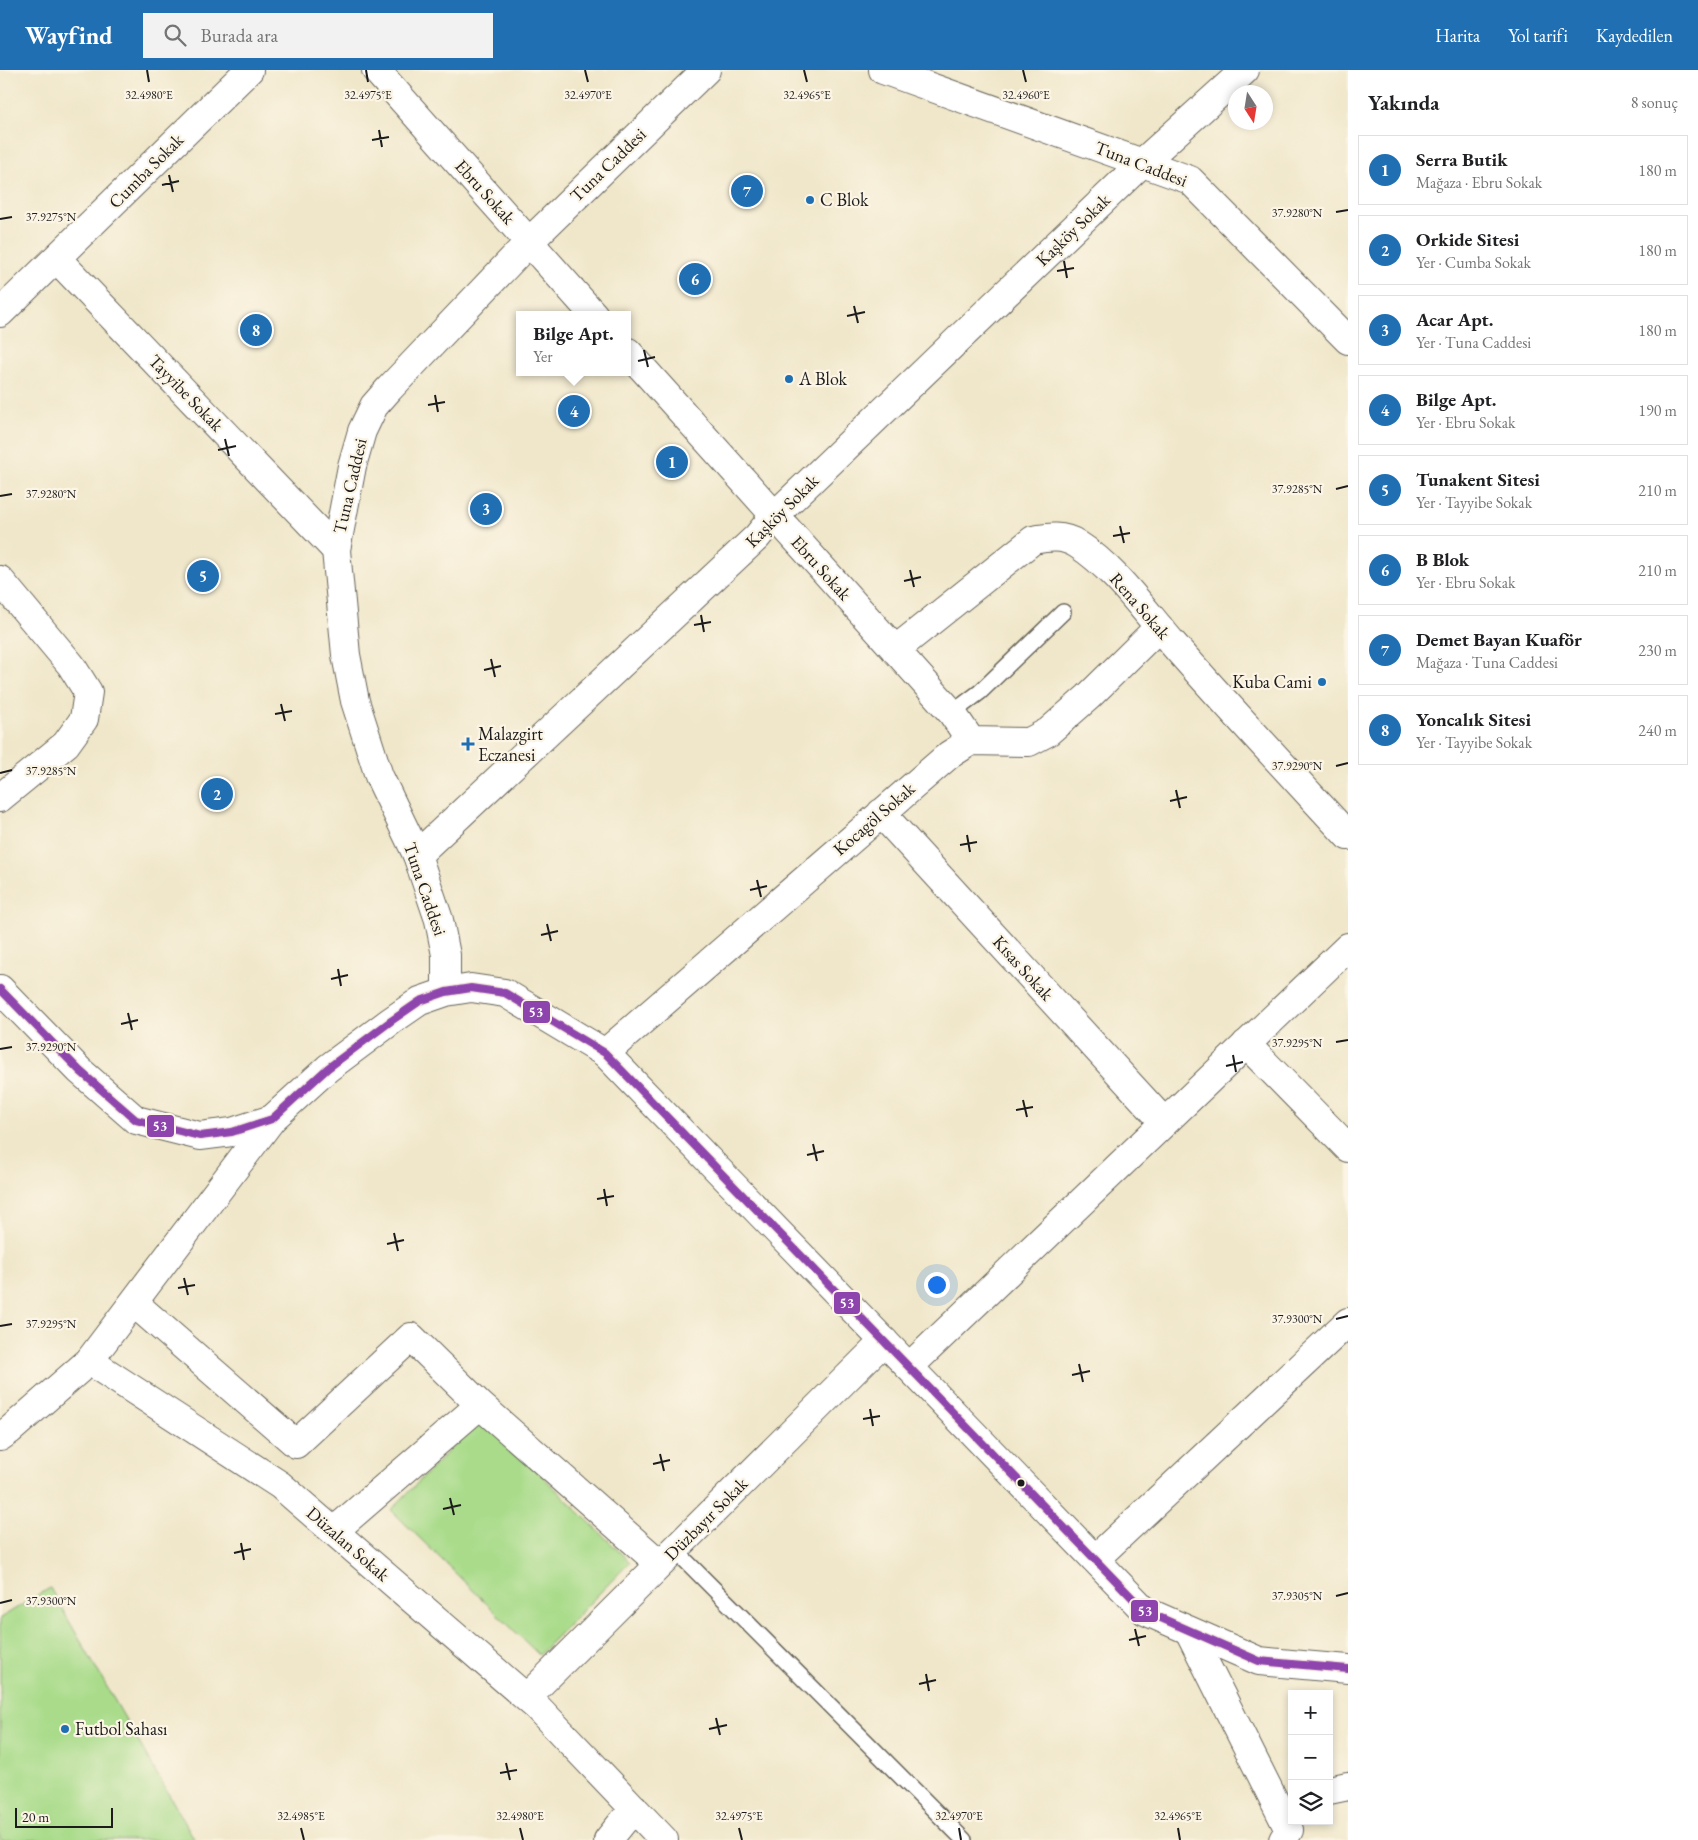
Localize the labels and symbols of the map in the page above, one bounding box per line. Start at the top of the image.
north arrow [1228,85,1273,130]
text: 32.4980°E [125,87,173,103]
text: 32.4975°E [344,87,392,103]
text: 32.4970°E [564,87,612,103]
text: 32.4965°E [783,87,831,103]
text: 32.4960°E [1002,87,1050,103]
street label: Tuna Caddesi [565,122,651,207]
street label: Cumba Sokak [103,128,188,213]
street label: Tuna Caddesi [1092,135,1191,192]
street label: Ebru Sokak [450,154,521,229]
pin: 7 [731,172,763,210]
place label: C Blok [820,188,869,211]
street label: Kaşköy Sokak [1031,188,1115,271]
marker: C Blok [804,194,816,206]
text: 37.9280°N [1272,205,1323,221]
text: 37.9275°N [26,209,77,225]
pin: 6 [679,260,711,298]
pin: 8 [240,311,272,349]
street label: Tayyibe Sokak [144,349,229,436]
place label: A Blok [798,367,848,390]
marker: A Blok [783,373,795,385]
pin: 4 [558,392,590,430]
street label: Tuna Caddesi [327,435,372,536]
pin: 1 [656,443,688,481]
street label: Kaşköy Sokak [740,469,824,552]
text: 37.9285°N [1272,481,1323,497]
text: 37.9280°N [26,486,77,502]
pin: 3 [470,490,502,528]
street label: Ebru Sokak [786,530,857,605]
pin: 5 [187,557,219,595]
street label: Rena Sokak [1105,567,1176,644]
place label: Kuba Cami [1232,670,1313,693]
marker: Kuba Cami [1316,676,1328,688]
place label: Malazgirt Eczanesi [478,722,543,766]
marker: Malazgirt Eczanesi [462,738,474,750]
text: 37.9290°N [1272,758,1323,774]
text: 37.9285°N [26,763,77,779]
pin: 2 [201,775,233,813]
street label: Kocagöl Sokak [828,776,920,860]
street label: Tuna Caddesi [399,839,452,939]
street label: Kısas Sokak [988,930,1059,1006]
line badge: 53 [522,1000,551,1024]
text: 53 [529,1003,543,1021]
text: 37.9295°N [1272,1035,1323,1051]
text: 37.9290°N [26,1039,77,1055]
line badge: 53 [146,1114,175,1138]
text: 53 [153,1117,167,1135]
your location [924,1272,950,1298]
line badge: 53 [833,1291,861,1315]
text: 53 [840,1294,854,1312]
text: 37.9300°N [1272,1311,1323,1327]
text: 37.9295°N [26,1316,77,1332]
street label: Düzbayır Sokak [659,1472,753,1565]
unlabelled marker [1016,1478,1026,1488]
street label: Düzalan Sokak [302,1501,395,1586]
text: 37.9305°N [1272,1588,1323,1604]
text: 37.9300°N [26,1593,77,1609]
line badge: 53 [1130,1599,1159,1623]
text: 53 [1138,1602,1152,1620]
place label: Futbol Sahası [75,1717,168,1740]
marker: Futbol Sahası [59,1723,71,1735]
scale bar [15,1805,112,1828]
text: 32.4985°E [277,1808,325,1824]
text: 32.4980°E [496,1808,544,1824]
text: 32.4975°E [715,1808,763,1824]
text: 32.4970°E [935,1808,983,1824]
text: 32.4965°E [1154,1808,1202,1824]

